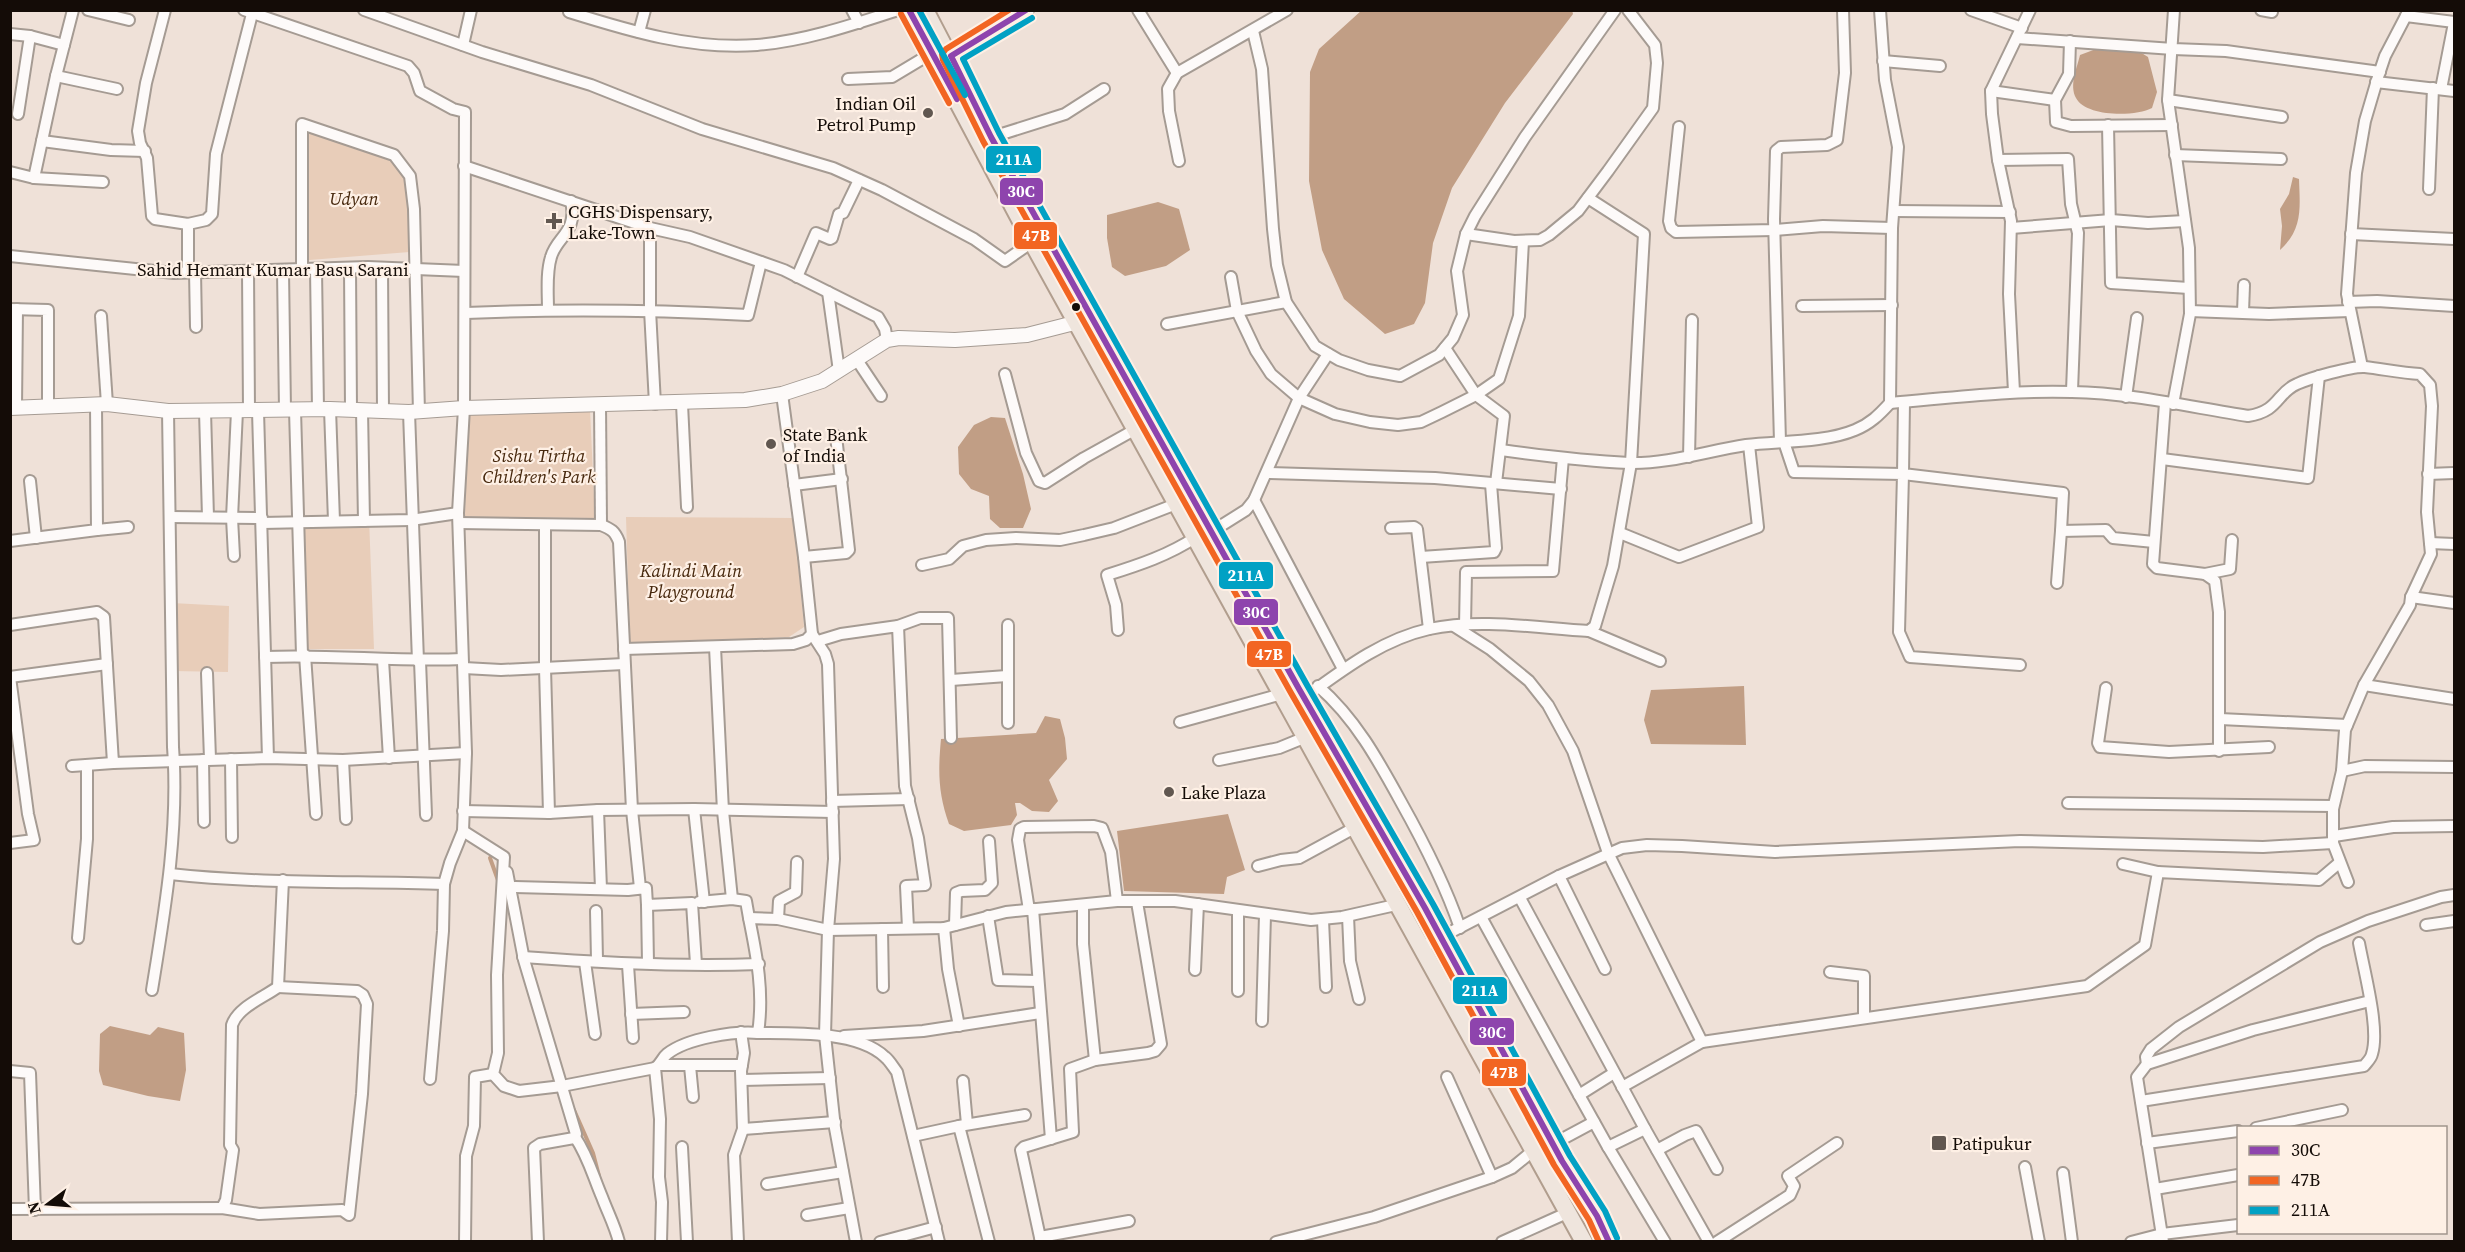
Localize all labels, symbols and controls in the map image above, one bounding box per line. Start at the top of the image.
place label: Indian Oil Petrol Pump [816,91,916,137]
marker: Indian Oil Petrol Pump [921,106,935,120]
line badge: 211A [985,145,1042,174]
text: 211A [996,148,1033,170]
line badge: 30C [999,177,1044,206]
text: 30C [1007,180,1035,202]
park label: Udyan [329,186,379,211]
place label: CGHS Dispensary, Lake-Town [568,199,713,245]
marker: CGHS Dispensary, Lake-Town [545,212,563,230]
line badge: 47B [1013,221,1058,250]
text: 47B [1022,224,1050,246]
street label: Sahid Hemant Kumar Basu Sarani [137,257,409,282]
unlabelled marker [1070,301,1082,313]
place label: State Bank of India [783,422,868,468]
marker: State Bank of India [764,437,778,451]
park label: Sishu Tirtha Children's Park [482,443,596,489]
park label: Kalindi Main Playground [639,558,742,604]
line badge: 211A [1218,561,1274,590]
text: 211A [1228,564,1265,586]
line badge: 30C [1233,598,1279,626]
text: 30C [1242,601,1270,623]
line badge: 47B [1246,640,1292,668]
text: 47B [1255,643,1283,665]
place label: Lake Plaza [1181,780,1267,805]
marker: Lake Plaza [1162,785,1176,799]
line badge: 211A [1452,976,1508,1005]
text: 211A [1462,979,1499,1001]
line badge: 30C [1469,1017,1515,1046]
text: 30C [1478,1021,1506,1043]
line badge: 47B [1481,1058,1527,1087]
text: 47B [1490,1061,1518,1083]
legend [2237,1126,2447,1234]
place label: Patipukur [1952,1131,2032,1156]
marker: Patipukur [1930,1134,1948,1152]
text: 30C [2291,1137,2320,1162]
text: 47B [2291,1167,2320,1192]
north arrow [18,1174,78,1234]
text: 211A [2291,1197,2330,1222]
text: N [21,1199,46,1217]

